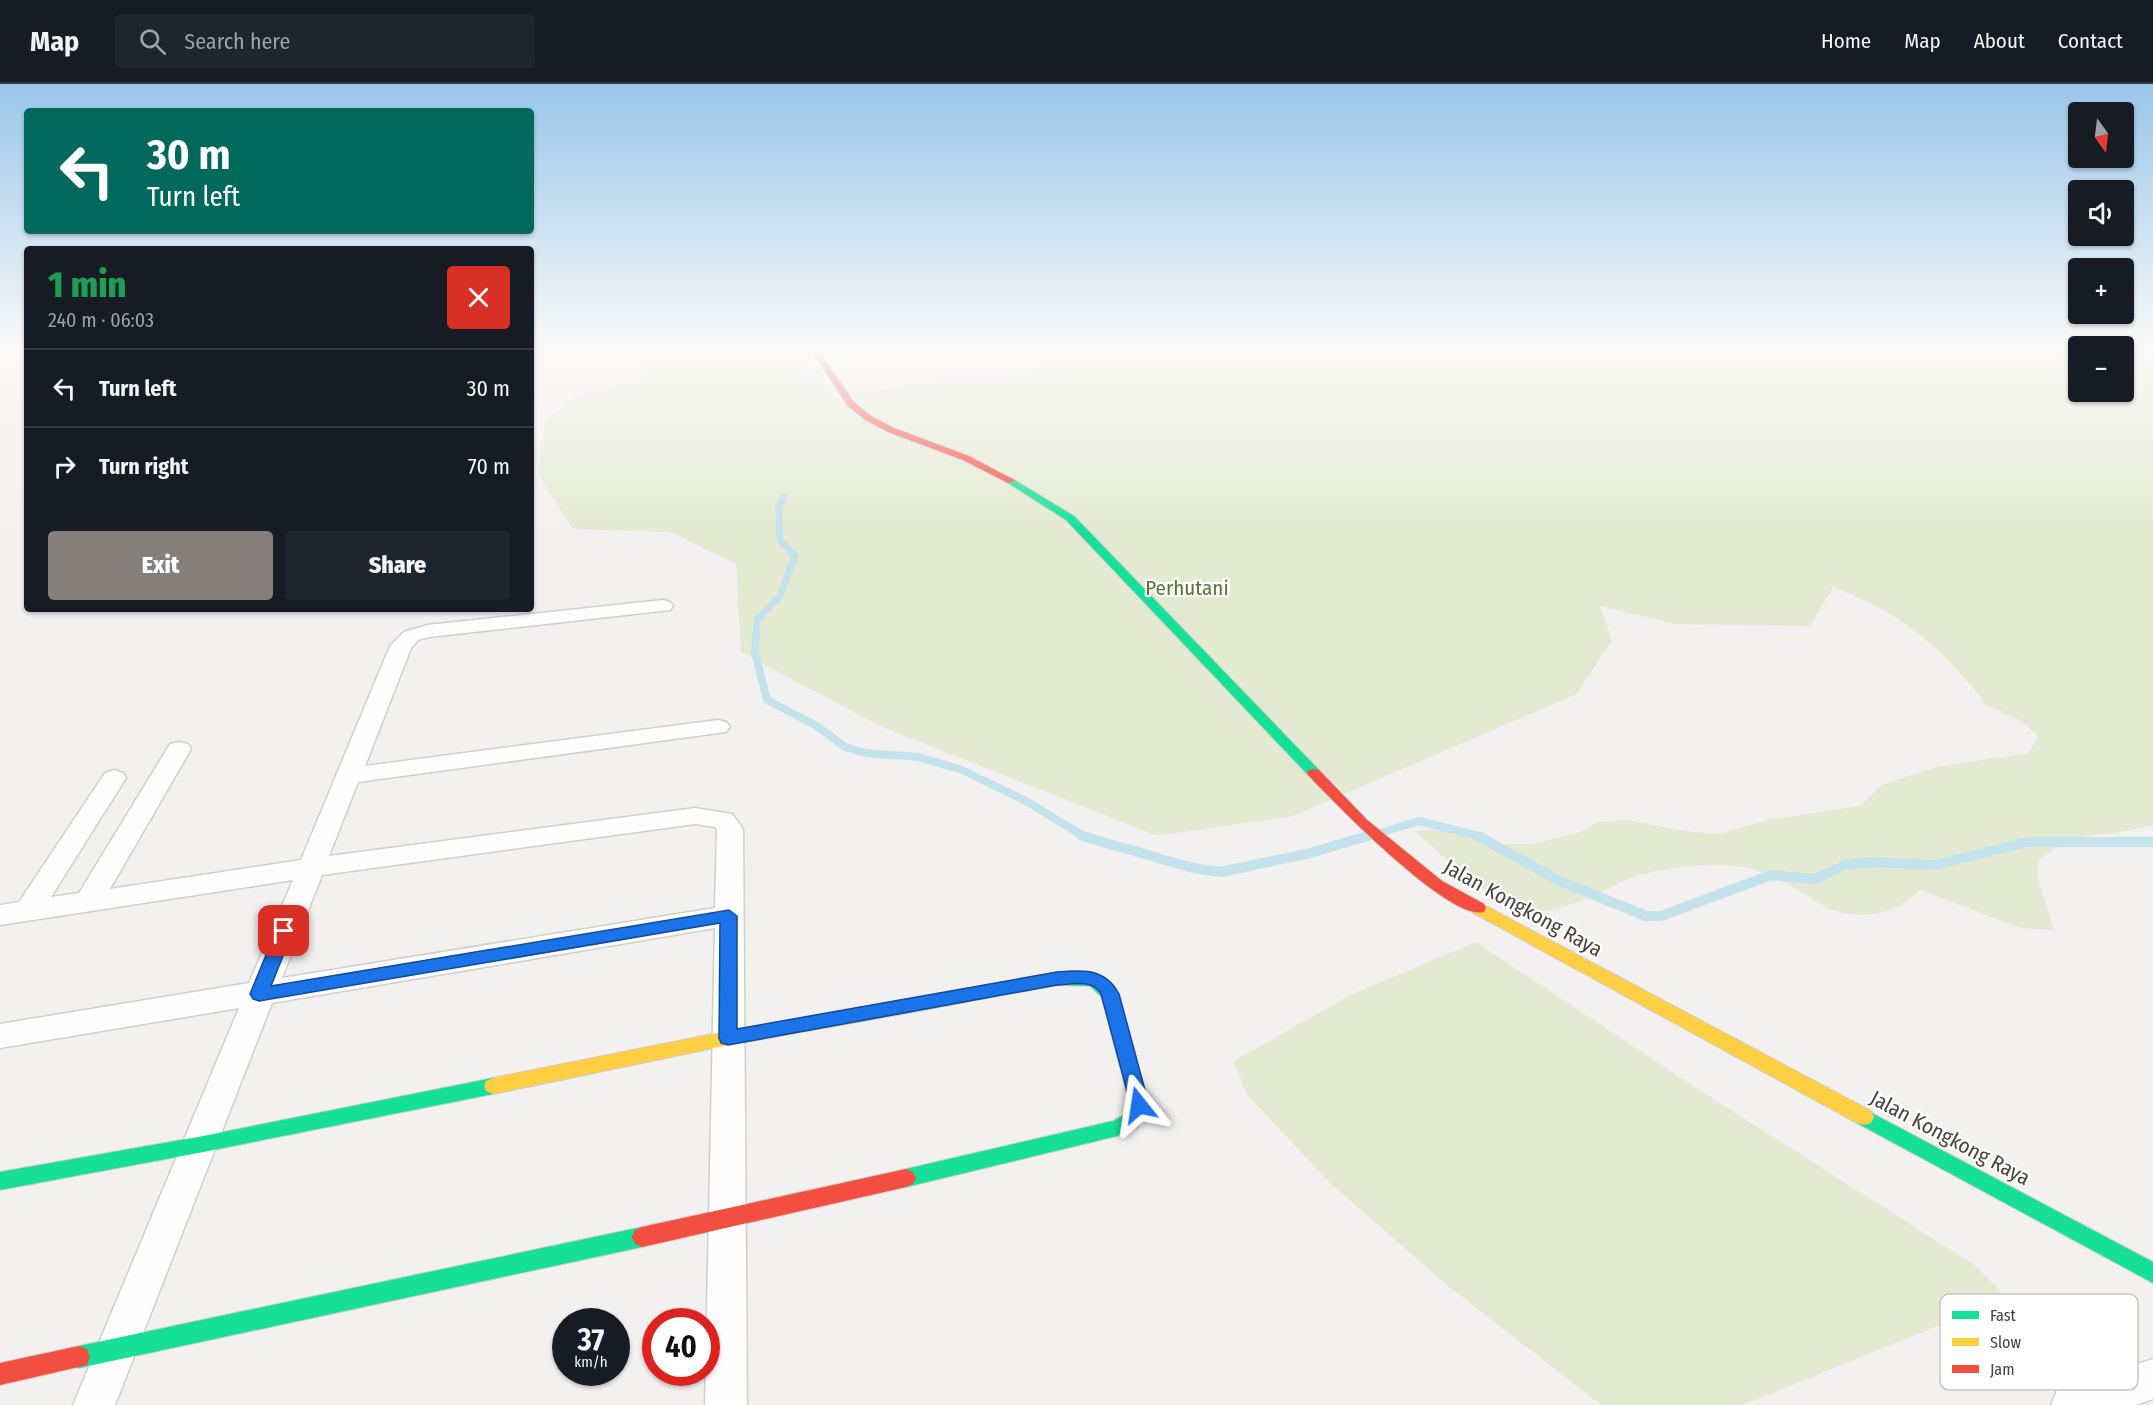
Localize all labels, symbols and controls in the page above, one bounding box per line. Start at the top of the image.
search box [115,14,535,68]
text: Map [30,25,79,58]
icon: search [136,25,169,58]
text: Search here [184,28,290,55]
text: Home [1821,28,1871,54]
text: Map [1904,28,1941,54]
text: About [1974,28,2025,54]
text: Contact [2058,28,2123,54]
north arrow [2068,102,2134,168]
map controls [2068,102,2134,402]
text: 30 m [147,130,231,180]
icon: left [48,132,126,210]
button: sound [2068,180,2134,246]
text: Turn left [147,181,240,213]
button: + [2068,258,2134,324]
text: 1 min [48,263,126,307]
button: close [447,266,510,329]
text: 240 m · 06:03 [48,308,154,332]
button: − [2068,336,2134,402]
icon: left [48,372,81,405]
text: Turn left [99,375,177,402]
text: 30 m [467,375,510,402]
icon: right [48,450,81,483]
text: Turn right [99,453,188,480]
text: 70 m [468,453,510,480]
button: Exit [48,531,273,600]
button: Share [285,531,510,600]
park label: Perhutani [1145,575,1229,601]
street label: Jalan Kongkong Raya [1439,854,1607,962]
pin [258,905,309,956]
icon: arrive [267,914,300,947]
position arrow [1107,1073,1171,1137]
street label: Jalan Kongkong Raya [1866,1085,2034,1191]
legend [1940,1294,2138,1390]
text: Fast [1990,1306,2017,1325]
speed limit sign: 40 [642,1308,720,1386]
text: 37 [578,1322,604,1358]
text: Slow [1990,1333,2021,1352]
text: km/h [574,1353,608,1371]
text: Jam [1990,1360,2015,1379]

